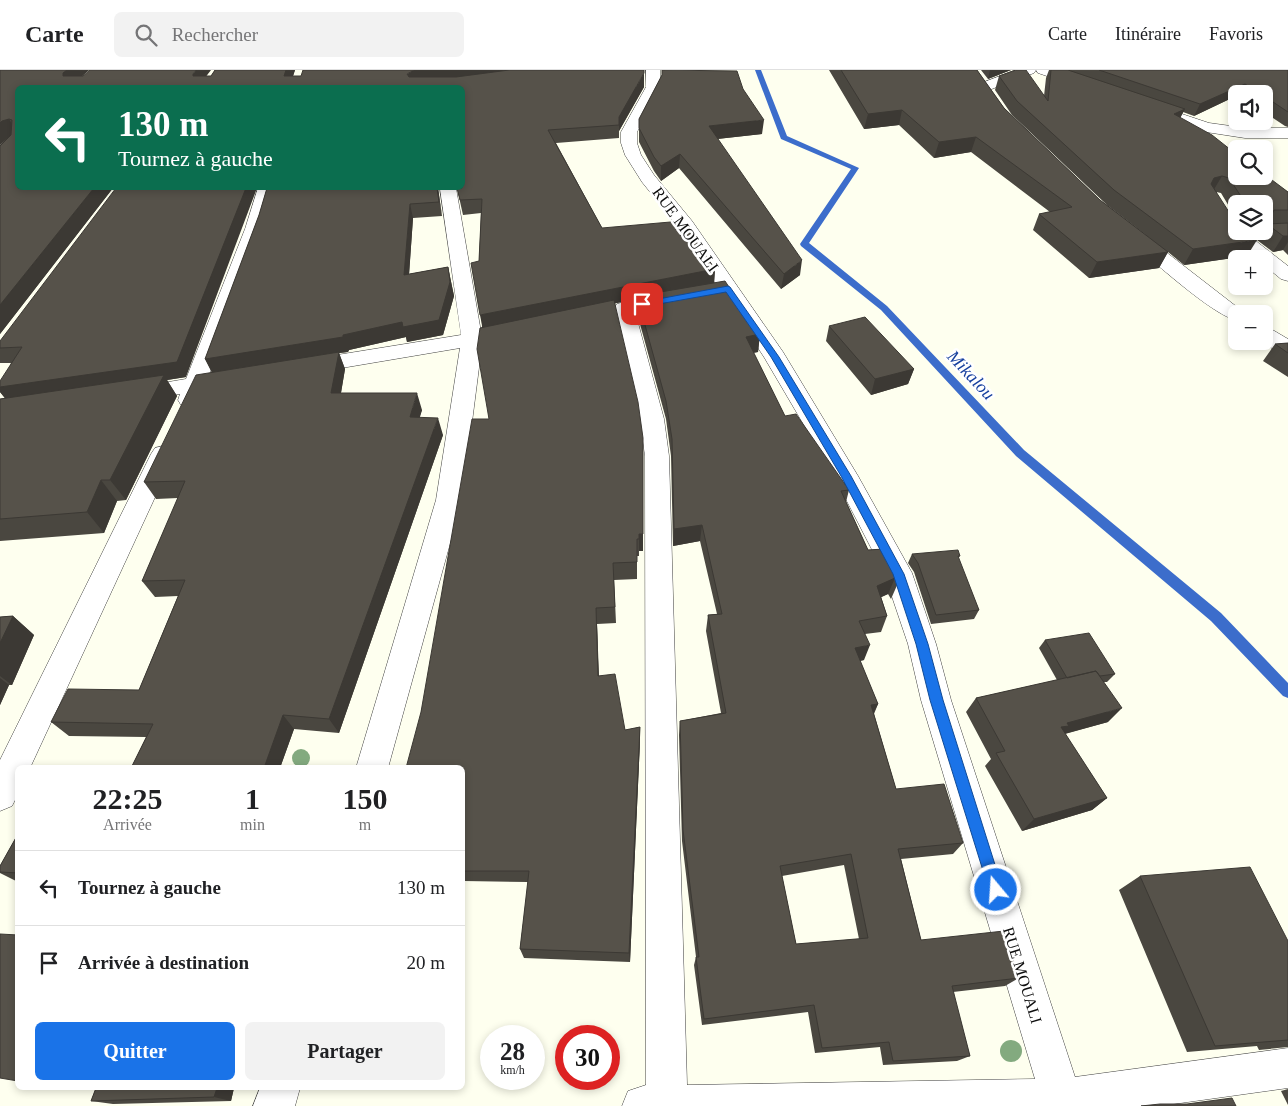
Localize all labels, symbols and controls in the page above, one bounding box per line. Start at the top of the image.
search box [114,12,464,57]
text: Carte [25,21,84,47]
icon: search [132,21,160,49]
text: Rechercher [172,24,258,45]
text: Carte [1048,24,1087,44]
text: Itinéraire [1115,24,1181,44]
text: Favoris [1209,24,1263,44]
map controls [1228,85,1273,350]
button: sound [1228,85,1273,130]
icon: left [35,105,100,170]
text: 130 m [118,105,208,144]
button: search [1228,140,1273,185]
text: Tournez à gauche [118,146,273,171]
street label: RUE MOUALI [649,184,722,275]
button: layers [1228,195,1273,240]
button: + [1228,250,1273,295]
pin [621,283,663,325]
icon: arrive [628,290,656,318]
button: − [1228,305,1273,350]
water label: Mikalou [943,346,999,404]
text: 22:25 [93,782,163,815]
text: 1 [245,782,260,815]
text: 150 [342,782,387,815]
text: Arrivée [103,816,152,833]
text: min [240,816,265,833]
text: m [359,816,371,833]
position arrow [969,863,1021,915]
icon: left [35,874,63,902]
text: Tournez à gauche [78,877,221,898]
text: 130 m [397,877,445,898]
street label: RUE MOUALI [1000,925,1045,1025]
icon: arrive [35,949,63,977]
text: Arrivée à destination [78,952,249,973]
text: 20 m [406,952,445,973]
button: Quitter [35,1022,235,1080]
button: Partager [245,1022,445,1080]
speed limit sign: 30 [555,1025,620,1090]
text: 28 [500,1038,525,1065]
text: km/h [500,1063,525,1077]

